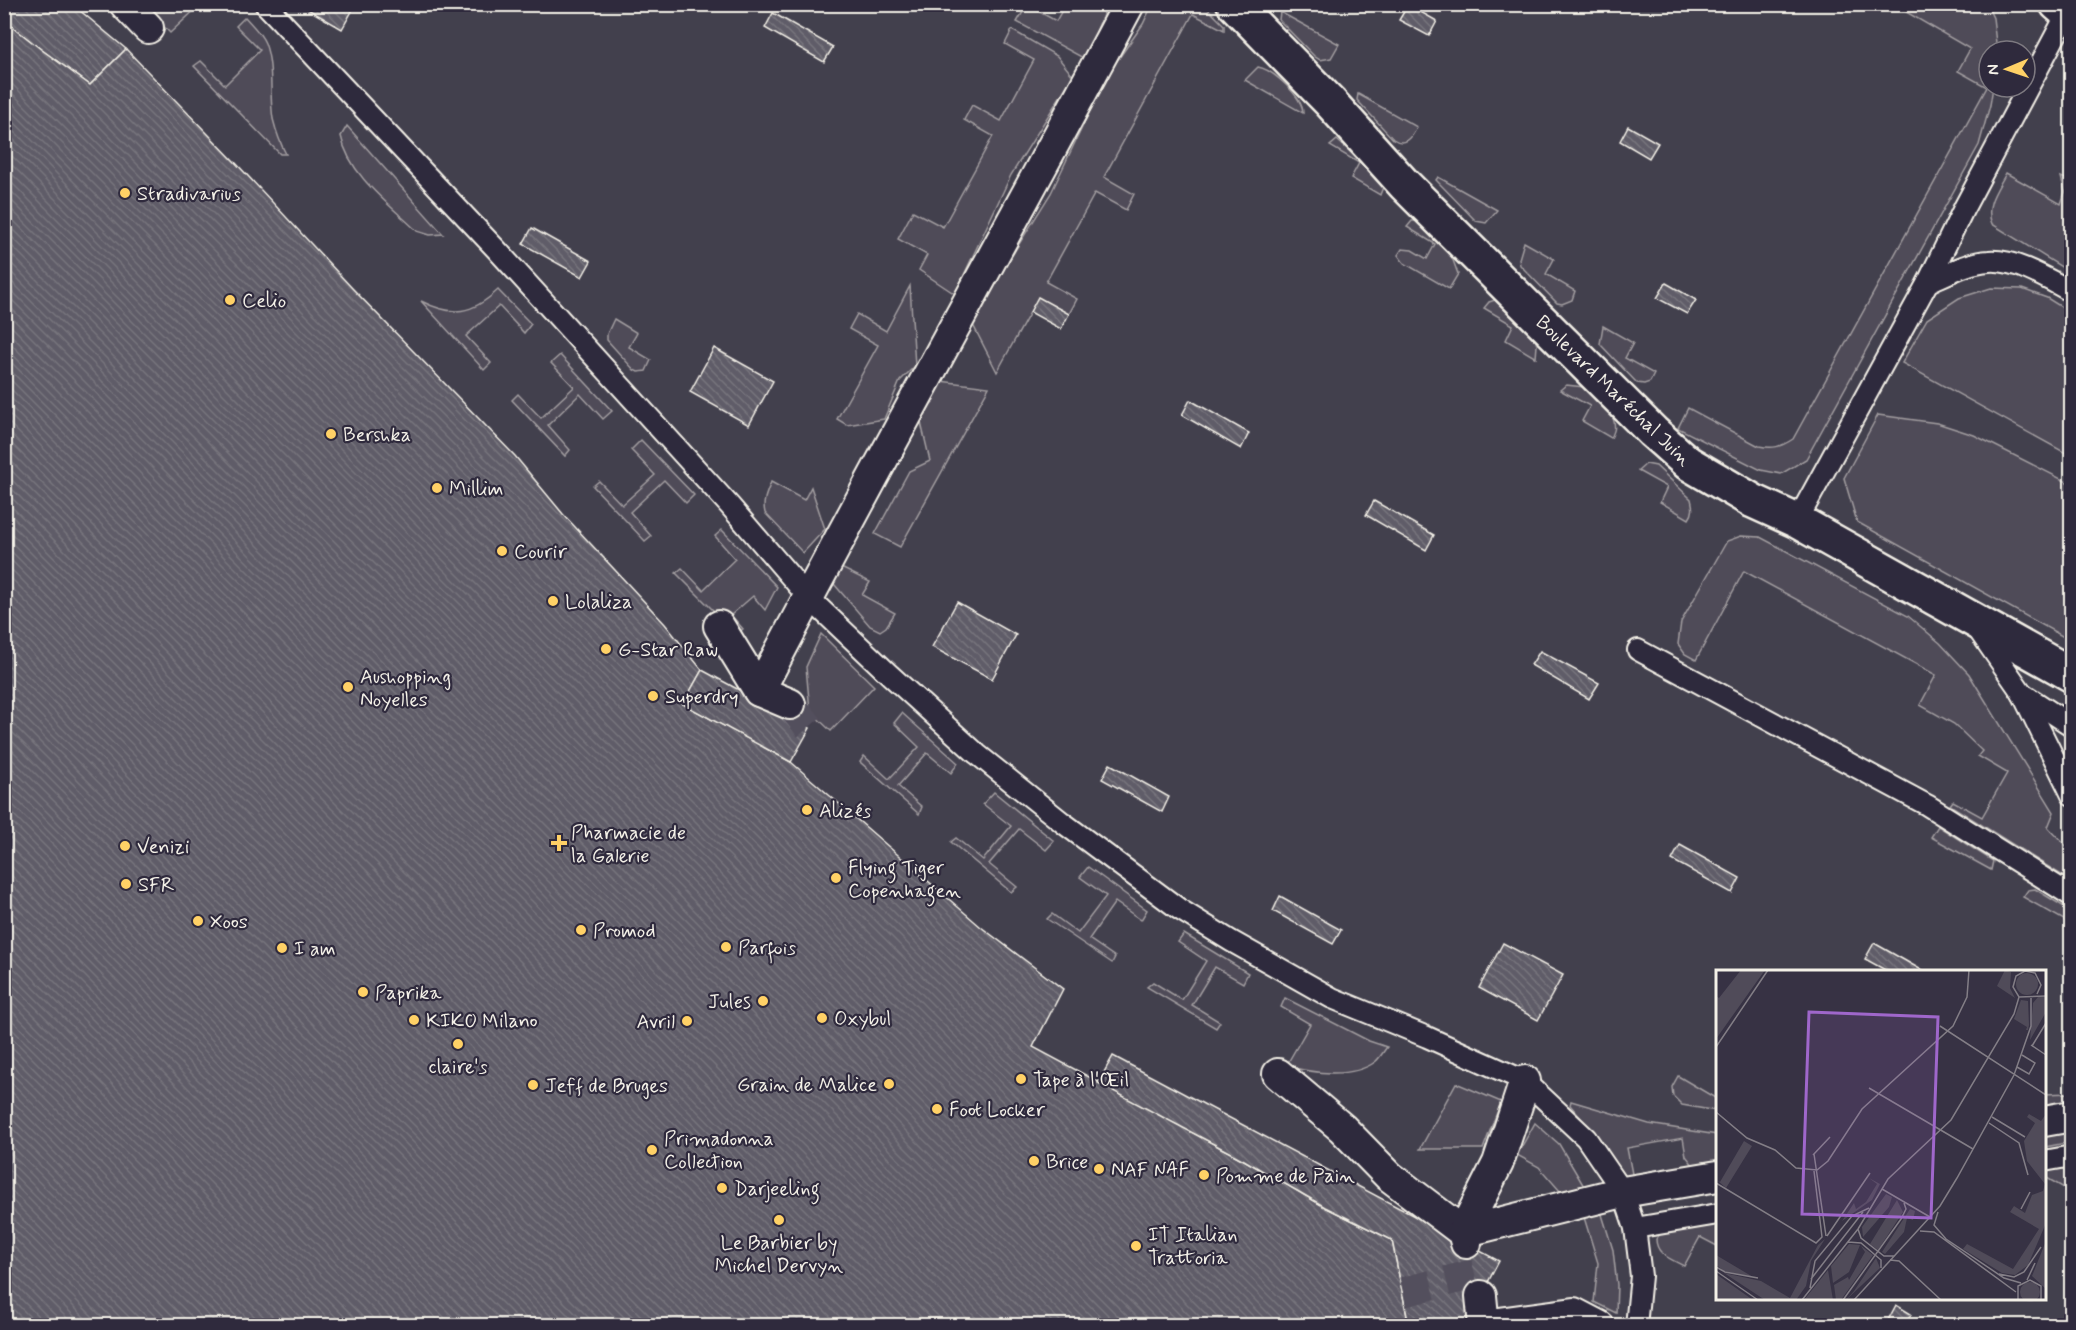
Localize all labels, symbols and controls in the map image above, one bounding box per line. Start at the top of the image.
north arrow [1977,39,2037,99]
text: N [1983,64,2004,75]
place label: Stradivarius [137,181,241,208]
marker: Stradivarius [118,186,132,200]
place label: Celio [242,288,286,315]
marker: Celio [223,293,237,307]
street label: Boulevard Maréchal Juin [1529,309,1697,473]
place label: Bershka [343,422,411,449]
marker: Bershka [324,427,338,441]
place label: Millim [449,476,504,503]
marker: Millim [430,481,444,495]
place label: Courir [514,539,568,566]
marker: Courir [495,544,509,558]
place label: Lolaliza [565,589,632,616]
marker: Lolaliza [546,594,560,608]
place label: G-Star Raw [618,637,718,664]
marker: G-Star Raw [599,642,613,656]
place label: Aushopping Noyelles [360,664,451,714]
marker: Aushopping Noyelles [341,680,355,694]
place label: Superdry [665,684,739,711]
marker: Superdry [646,689,660,703]
place label: Alizés [819,798,872,825]
marker: Alizés [800,803,814,817]
place label: Pharmacie de la Galerie [571,820,686,870]
place label: Venizi [137,834,189,861]
marker: Pharmacie de la Galerie [552,836,566,850]
marker: Venizi [118,839,132,853]
place label: Flying Tiger Copenhagen [848,855,961,907]
marker: Flying Tiger Copenhagen [829,871,843,885]
place label: SFR [138,872,174,899]
marker: SFR [119,877,133,891]
place label: Xoos [210,909,248,936]
marker: Xoos [191,914,205,928]
place label: Promod [593,918,655,945]
marker: Promod [574,923,588,937]
place label: Parfois [738,935,796,964]
place label: I am [294,936,336,963]
marker: Parfois [719,940,733,954]
marker: I am [275,941,289,955]
inset map [1716,970,2046,1300]
place label: Paprika [375,980,442,1007]
marker: Paprika [356,985,370,999]
place label: Jules [708,989,751,1016]
marker: Jules [756,994,770,1008]
place label: Oxybul [834,1006,891,1033]
place label: KIKO Milano [426,1008,538,1035]
place label: Avril [637,1009,675,1036]
marker: Oxybul [815,1011,829,1025]
marker: KIKO Milano [407,1013,421,1027]
marker: Avril [680,1014,694,1028]
marker: claire's [451,1037,465,1051]
place label: claire's [428,1054,488,1081]
place label: Tape à l'Œil [1033,1067,1129,1094]
place label: Grain de Malice [737,1072,877,1099]
marker: Tape à l'Œil [1014,1072,1028,1086]
place label: Jeff de Bruges [545,1073,668,1100]
marker: Grain de Malice [882,1077,896,1091]
marker: Jeff de Bruges [526,1078,540,1092]
place label: Foot Locker [949,1097,1046,1124]
marker: Foot Locker [930,1102,944,1116]
place label: Primadonna Collection [664,1126,774,1176]
marker: Primadonna Collection [645,1143,659,1157]
place label: Brice [1046,1149,1088,1176]
marker: Brice [1027,1154,1041,1168]
place label: NAF NAF [1111,1157,1189,1184]
marker: NAF NAF [1092,1162,1106,1176]
place label: Pomme de Pain [1216,1163,1355,1190]
marker: Pomme de Pain [1197,1168,1211,1182]
place label: Darjeeling [734,1176,820,1205]
marker: Darjeeling [715,1181,729,1195]
marker: Le Barbier by Michel Dervyn [772,1213,786,1227]
place label: IT Italian Trattoria [1148,1222,1238,1272]
place label: Le Barbier by Michel Dervyn [715,1230,844,1280]
marker: IT Italian Trattoria [1129,1239,1143,1253]

